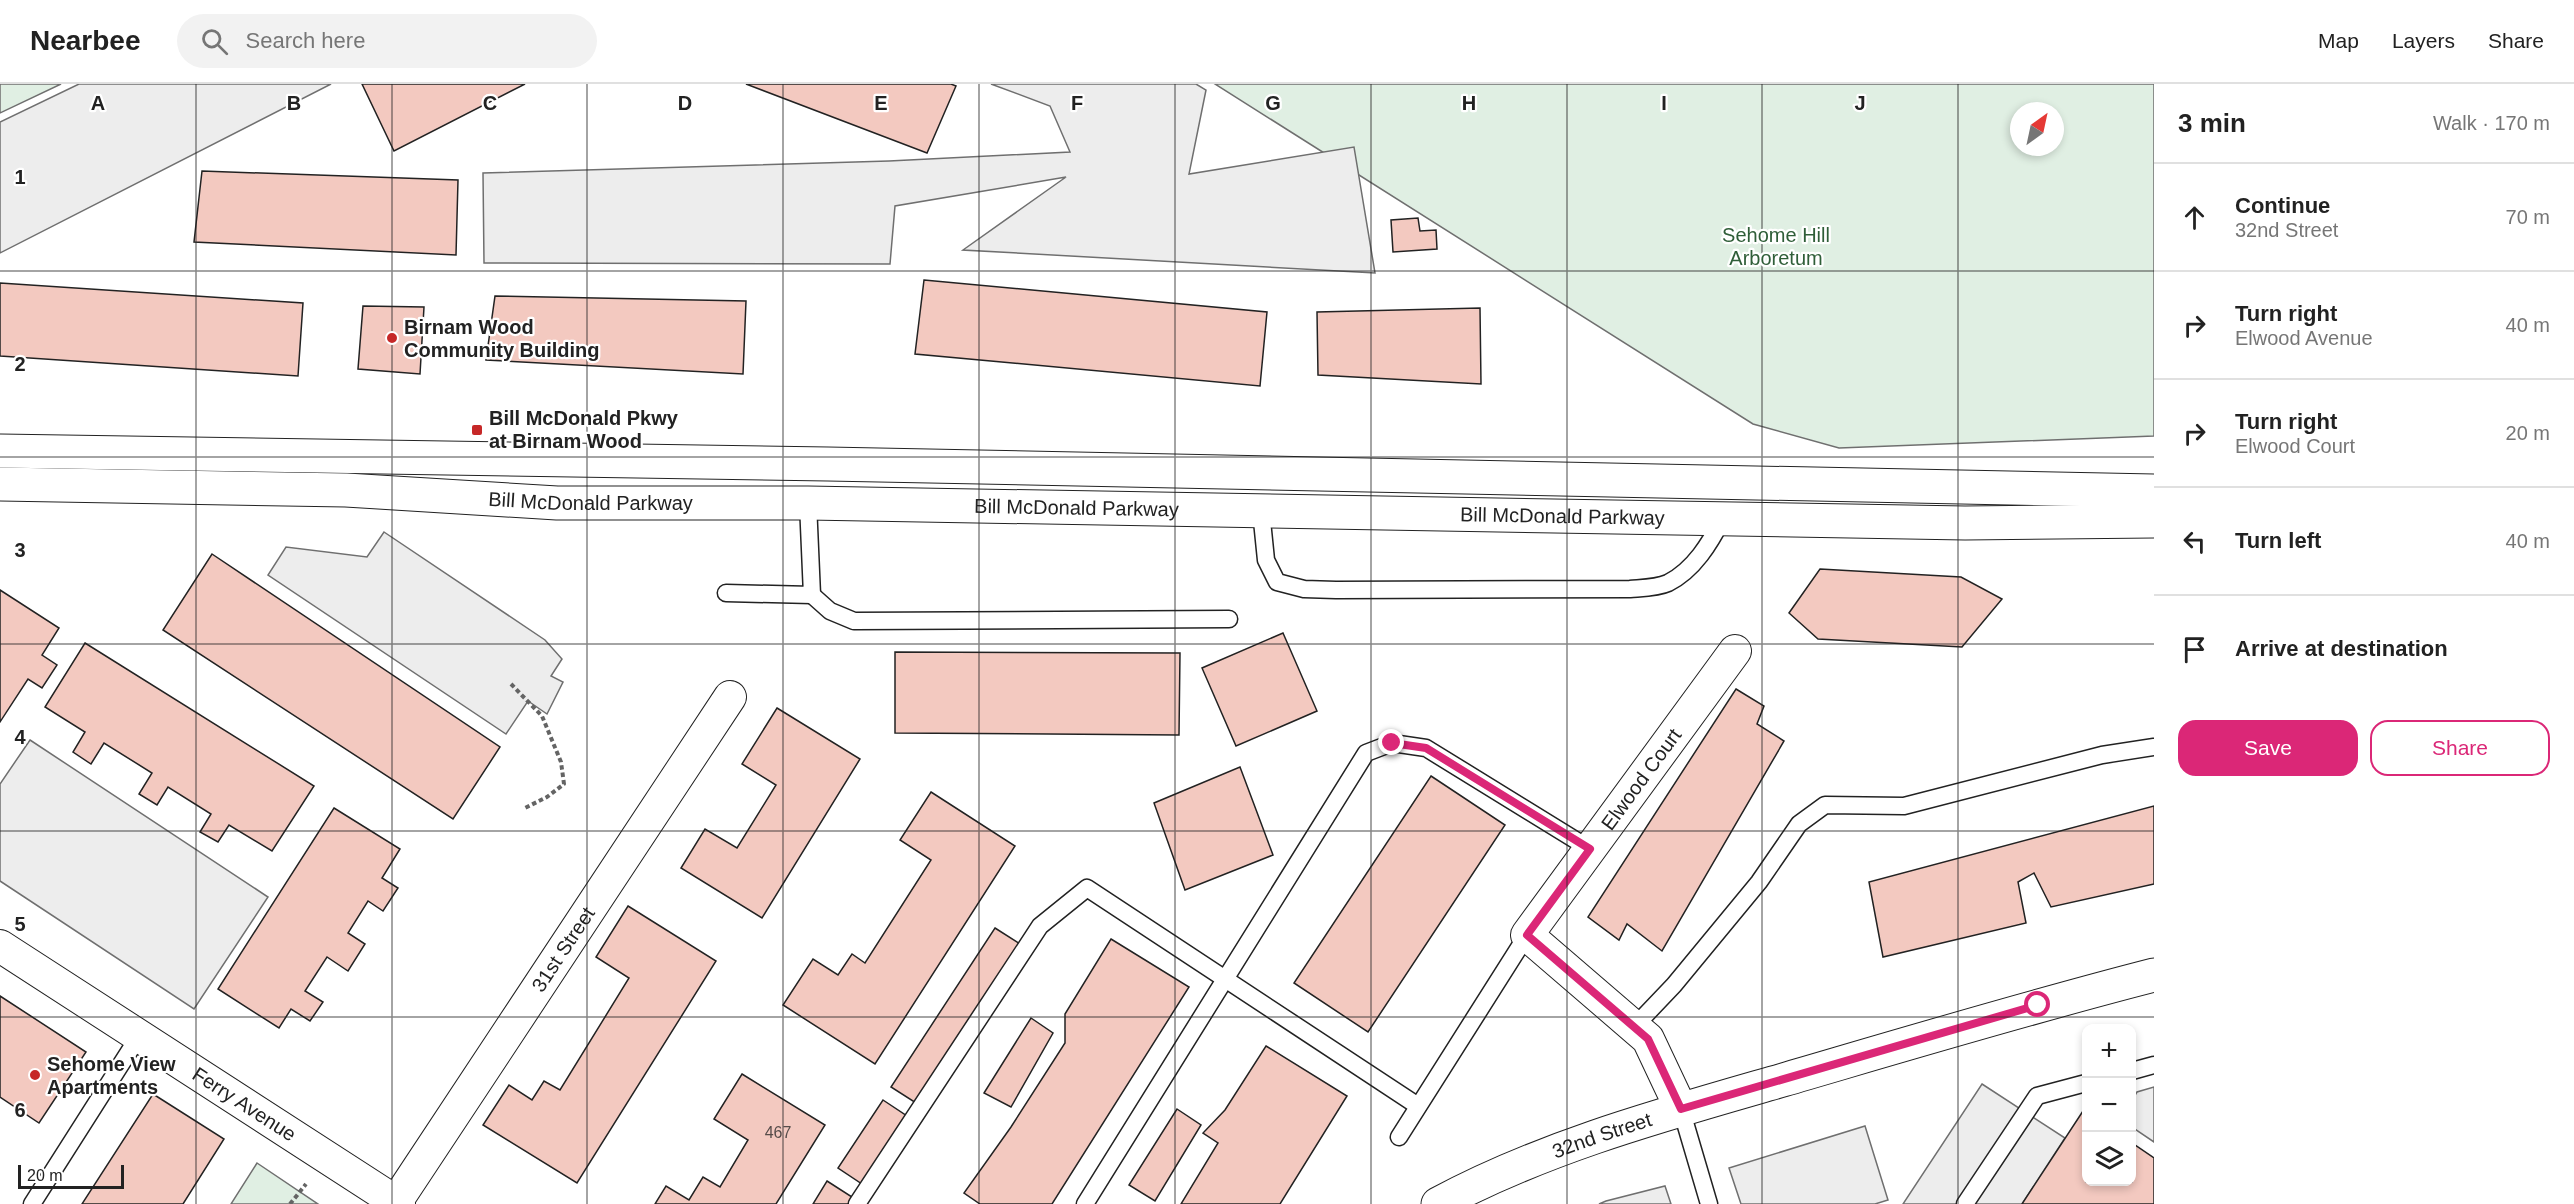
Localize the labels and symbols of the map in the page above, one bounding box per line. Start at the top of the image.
text: A [91,92,105,114]
text: B [287,92,301,114]
text: C [483,92,497,114]
text: D [678,92,692,114]
text: E [874,92,888,114]
text: F [1071,92,1083,114]
text: G [1265,92,1281,114]
text: H [1462,92,1476,114]
text: I [1661,92,1667,114]
text: J [1854,92,1866,114]
north arrow [2010,102,2064,156]
text: 1 [14,166,26,188]
park label: Sehome Hill Arboretum [1722,224,1830,269]
place label: Birnam Wood Community Building [404,316,600,361]
marker: Birnam Wood Community Building [385,331,399,345]
text: 2 [14,353,26,375]
place label: Bill McDonald Pkwy at Birnam Wood [489,407,679,452]
marker: Bill McDonald Pkwy at Birnam Wood [470,423,484,437]
street label: Bill McDonald Parkway [488,488,693,514]
street label: Bill McDonald Parkway [974,495,1179,520]
street label: Bill McDonald Parkway [1460,503,1665,529]
text: 3 [14,539,26,561]
street label: Elwood Court [1597,724,1686,834]
text: 4 [14,726,26,748]
route end [1378,729,1404,755]
street label: 31st Street [527,902,599,996]
text: 5 [14,913,26,935]
route start [2024,991,2050,1017]
place label: Sehome View Apartments [47,1053,176,1098]
street label: Ferry Avenue [189,1063,300,1145]
marker: Sehome View Apartments [28,1068,42,1082]
text: 6 [14,1099,26,1121]
street label: 32nd Street [1549,1108,1655,1162]
house number: 467 [765,1124,791,1141]
scale bar [18,1162,124,1190]

